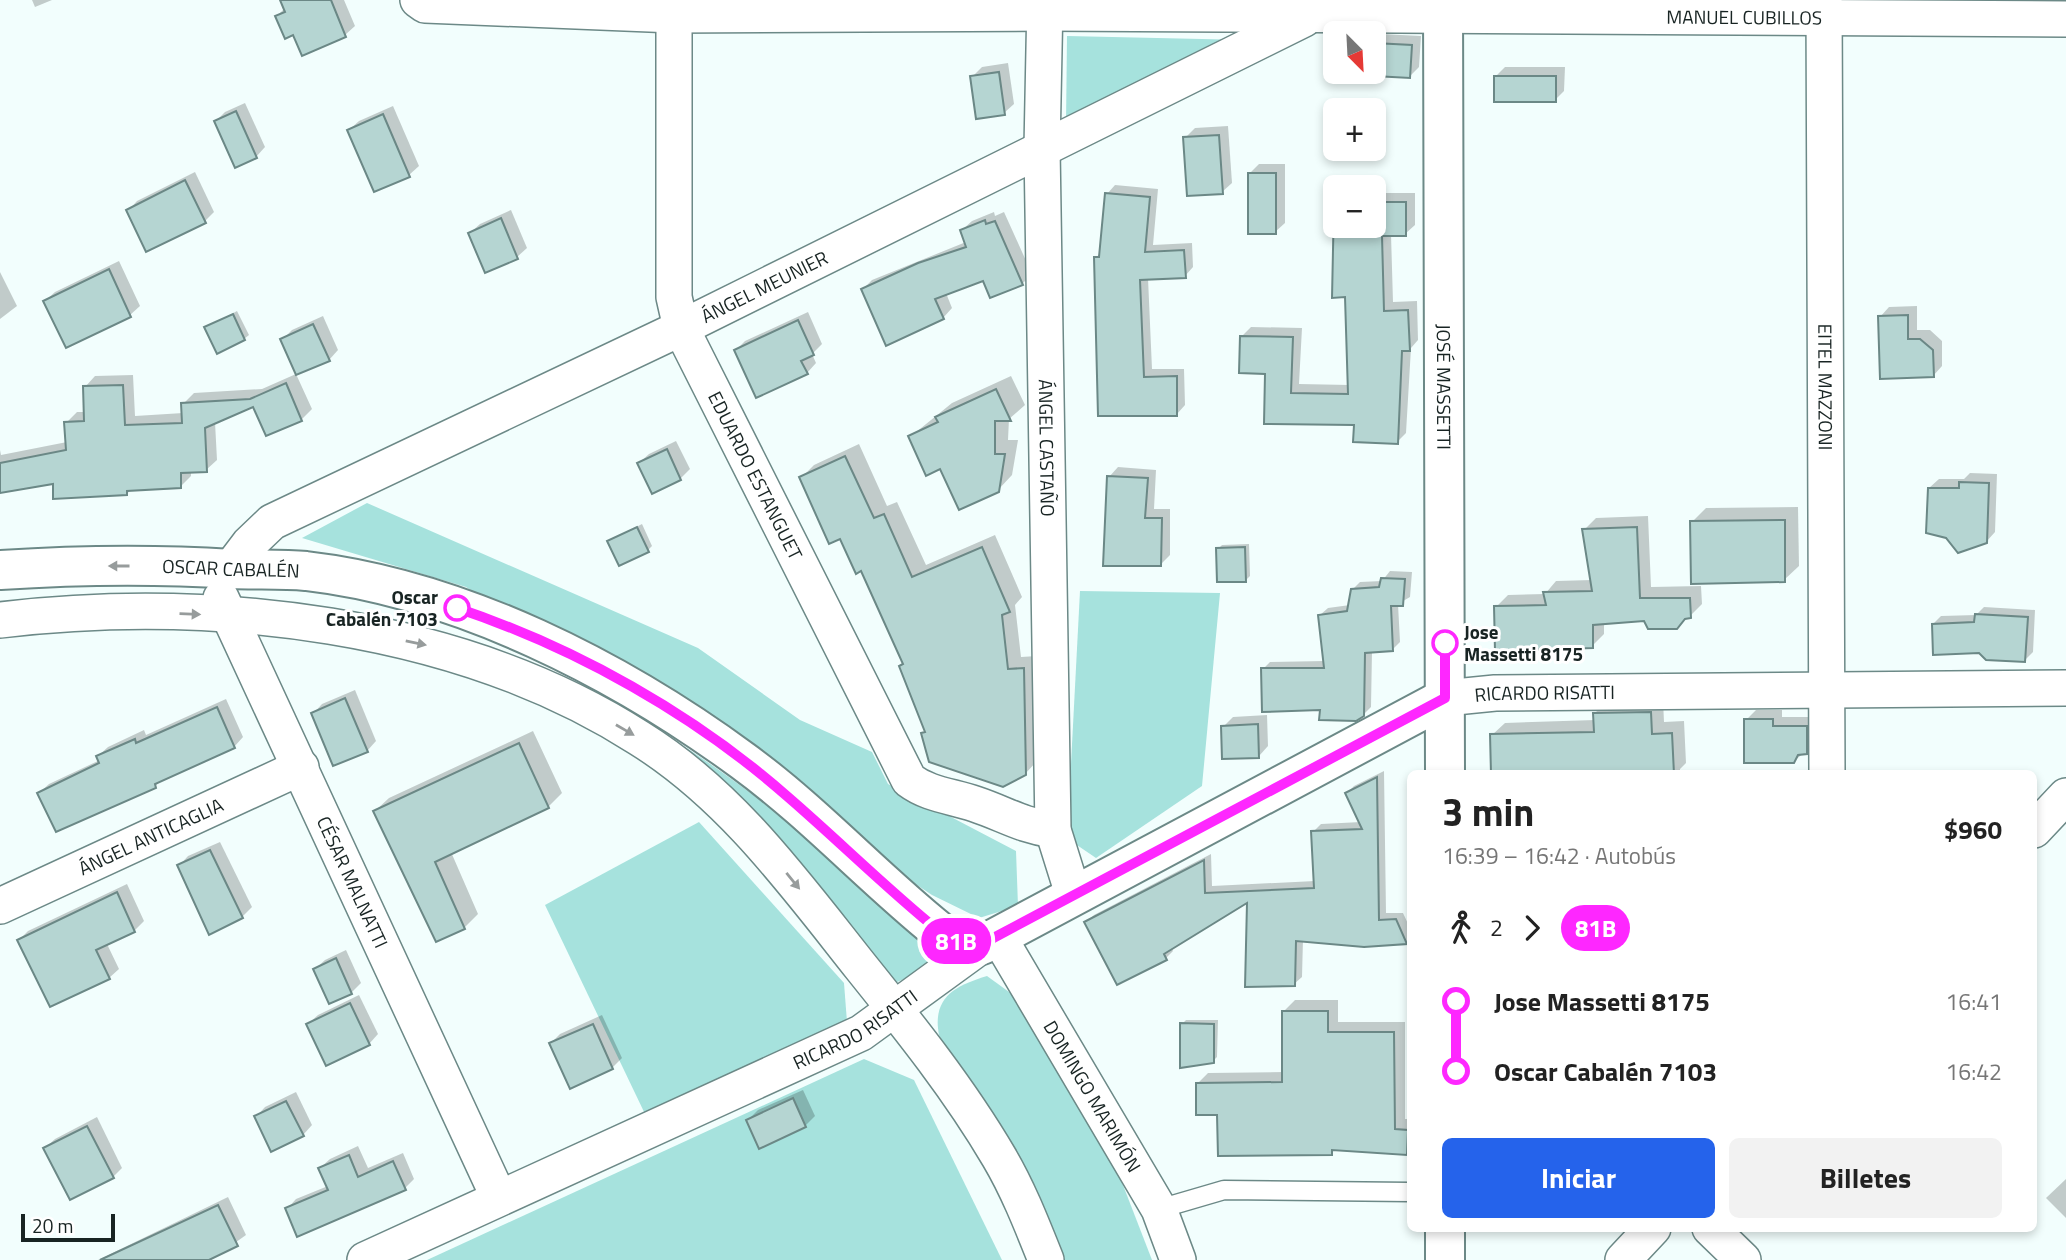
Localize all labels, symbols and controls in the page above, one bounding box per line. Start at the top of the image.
street label: MANUEL CUBILLOS [1666,2,1822,32]
north arrow [1323,21,1386,84]
map controls [1323,21,1386,238]
button: + [1323,98,1386,161]
button: − [1323,175,1386,238]
street label: ÁNGEL MEUNIER [696,242,833,330]
street label: JOSÉ MASSETTI [1430,324,1459,450]
street label: EITEL MAZZONI [1811,324,1841,450]
street label: ÁNGEL CASTAÑO [1032,379,1063,517]
street label: EDUARDO ESTANGUET [701,386,811,565]
street label: OSCAR CABALÉN [162,551,300,584]
one-way arrow [107,560,129,572]
place label: Oscar Cabalén 7103 [326,582,438,633]
marker: Oscar Cabalén 7103 [444,595,470,621]
one-way arrow [180,609,202,620]
place label: Jose Massetti 8175 [1464,617,1583,668]
marker: Jose Massetti 8175 [1432,630,1458,656]
one-way arrow [405,638,427,649]
street label: RICARDO RISATTI [1473,677,1615,709]
one-way arrow [616,723,635,736]
text: 3 min [1442,783,1534,841]
street label: ÁNGEL ANTICAGLIA [73,790,228,882]
text: $960 [1944,810,2002,849]
street label: CÉSAR MALNATTI [310,811,396,953]
text: 16:39 – 16:42 · Autobús [1442,838,1676,873]
one-way arrow [785,873,800,890]
icon: walk [1442,909,1480,947]
icon: forward [1513,909,1551,947]
text: 2 [1490,910,1503,945]
text: 81B [1575,910,1616,946]
line badge: 81B [916,918,996,964]
text: 81B [935,923,977,959]
street label: RICARDO RISATTI [788,982,923,1076]
text: Jose Massetti 8175 [1494,982,1710,1021]
text: 16:41 [1945,984,2002,1019]
street label: DOMINGO MARIMÓN [1037,1015,1149,1177]
text: Oscar Cabalén 7103 [1494,1052,1717,1091]
text: 16:42 [1945,1054,2002,1089]
button: Iniciar [1442,1138,1715,1218]
button: Billetes [1729,1138,2002,1218]
scale bar [21,1211,116,1243]
text: 20 m [32,1211,73,1240]

